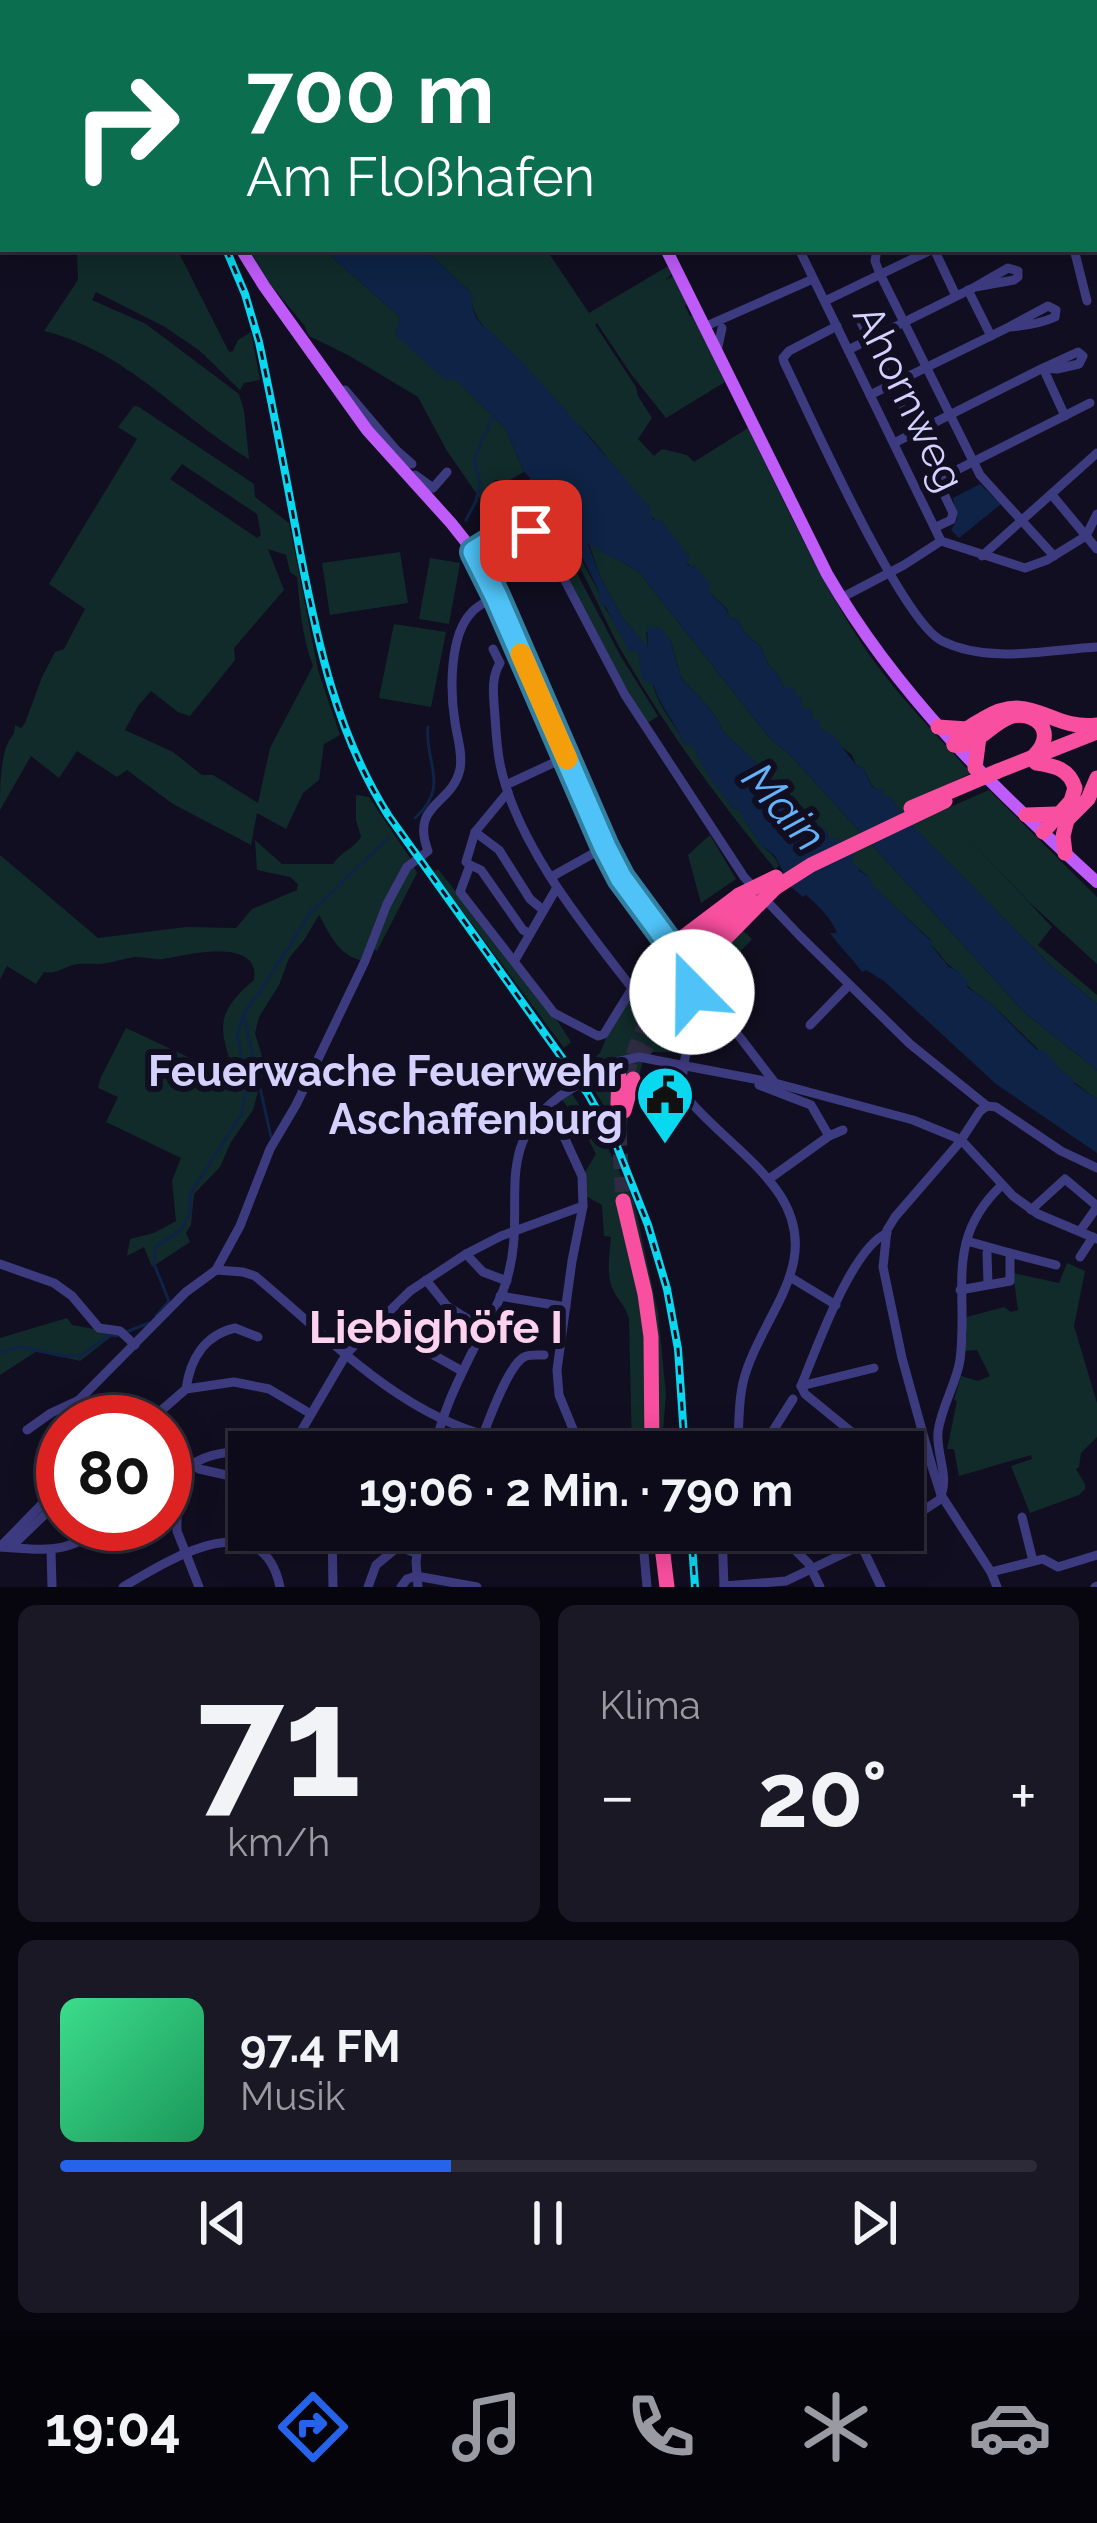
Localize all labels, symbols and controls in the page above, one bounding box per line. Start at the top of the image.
text: 700 m [246,44,495,143]
icon: right [48,48,204,204]
text: Am Floßhafen [246,145,595,209]
street label: Ahornweg [843,297,975,499]
pin [480,480,582,582]
icon: arrive [498,498,564,564]
water label: Main [731,752,837,862]
position arrow [629,929,755,1055]
place label: Feuerwache Feuerwehr Aschaffenburg [148,1047,623,1144]
public building icon: Feuerwache Feuerwehr Aschaffenburg [634,1064,696,1146]
district label: Liebighöfe I [309,1301,563,1354]
speed limit sign: 80 [36,1395,192,1551]
text: 19:06 · 2 Min. · 790 m [359,1464,793,1517]
text: 71 [196,1649,361,1833]
text: Klima [600,1682,701,1728]
text: 20° [757,1742,888,1848]
text: − [600,1757,635,1834]
text: + [1010,1757,1037,1834]
text: km/h [227,1819,330,1865]
text: 97.4 FM [240,2020,401,2073]
text: Musik [240,2073,345,2119]
icon: previous [190,2190,256,2256]
icon: pause [515,2190,581,2256]
icon: next [841,2190,907,2256]
icon: directions [271,2385,355,2469]
icon: music [445,2385,529,2469]
icon: phone [619,2385,703,2469]
icon: climate [794,2385,878,2469]
icon: car [968,2385,1052,2469]
text: 19:04 [45,2395,181,2459]

